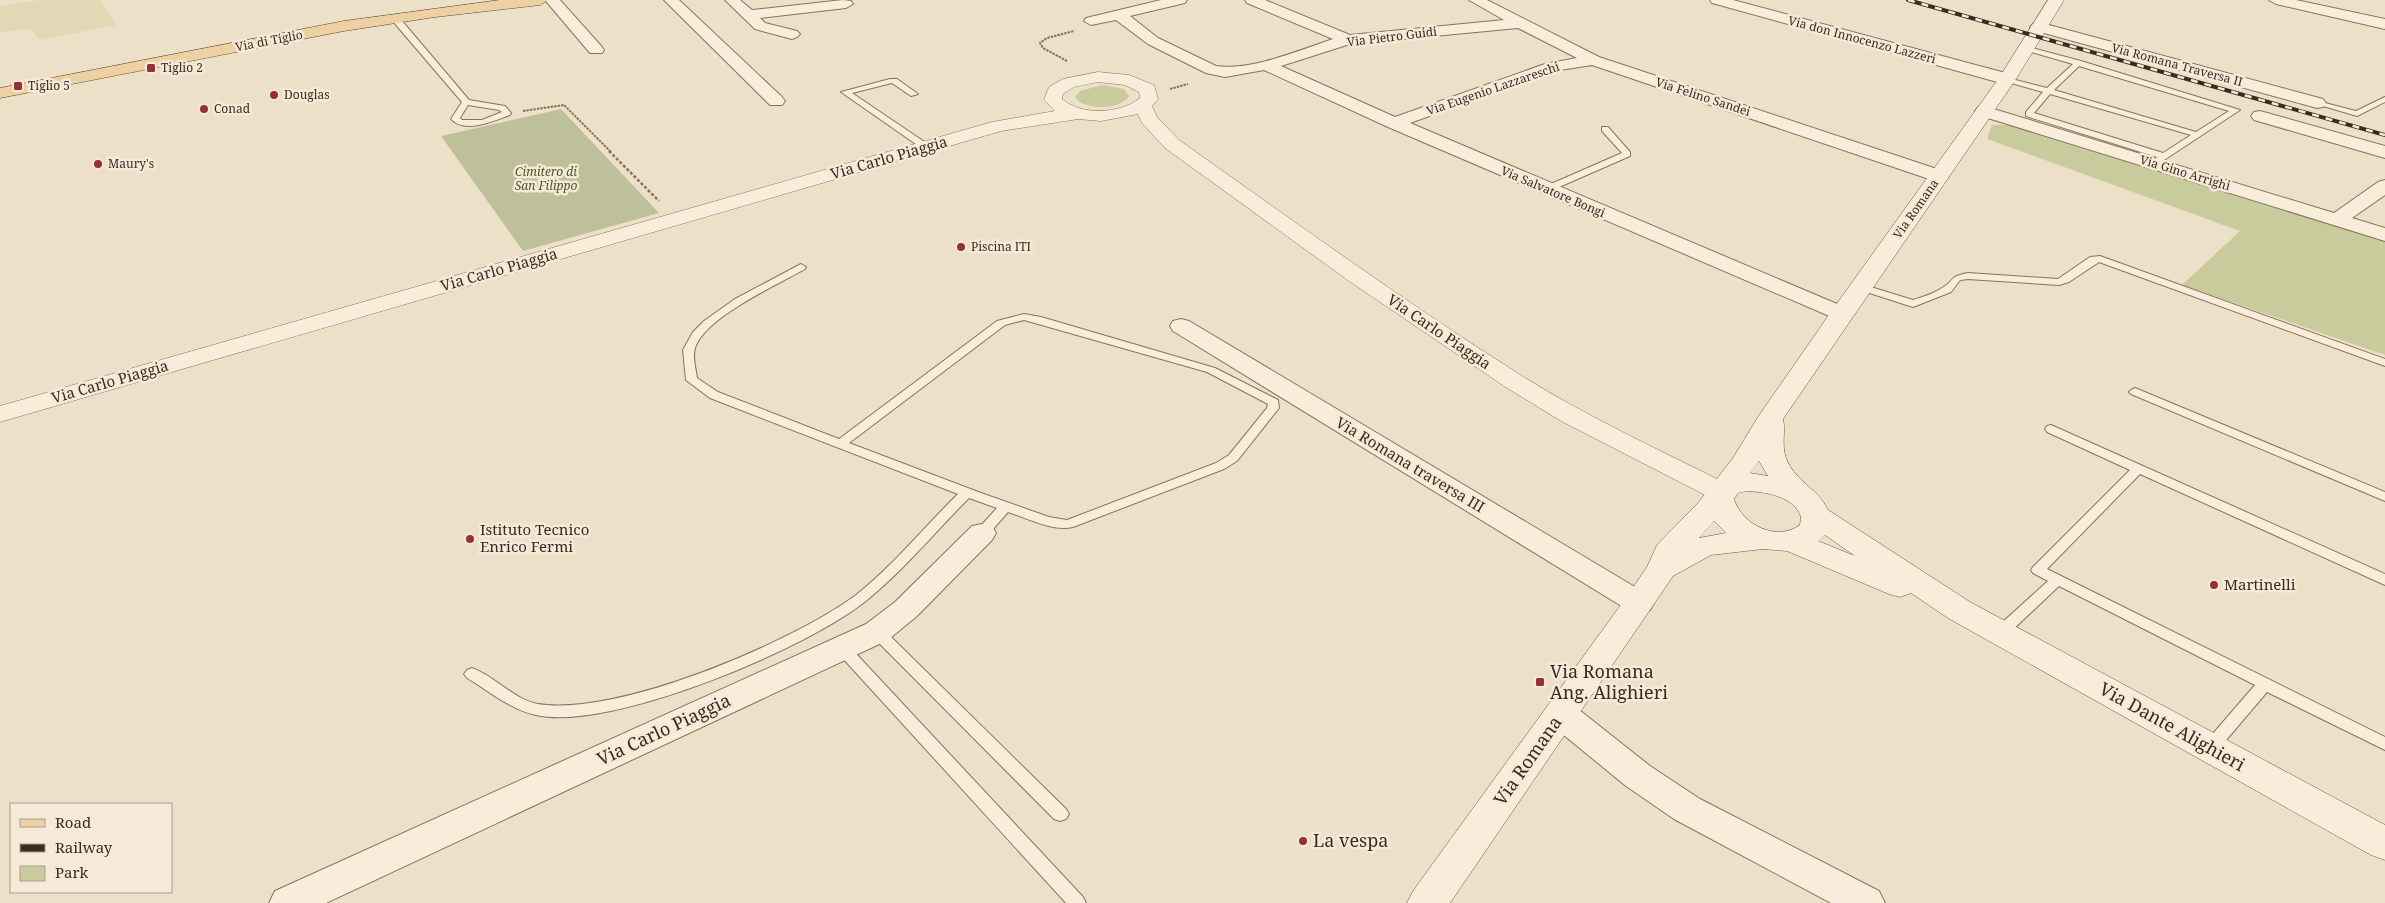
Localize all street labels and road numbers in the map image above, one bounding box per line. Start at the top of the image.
street label: Via don Innocenzo Lazzeri [1786,12,1938,67]
street label: Via Pietro Guidi [1346,23,1438,50]
street label: Via di Tiglio [234,26,304,55]
street label: Via Romana Traversa II [2110,39,2245,90]
street label: Via Eugenio Lazzareschi [1424,58,1562,119]
street label: Via Felino Sandei [1654,73,1753,120]
street label: Via Carlo Piaggia [828,131,950,183]
street label: Via Gino Arrighi [2138,151,2233,194]
street label: Via Salvatore Bongi [1498,162,1608,221]
street label: Via Romana [1889,175,1943,242]
street label: Via Carlo Piaggia [438,243,560,295]
street label: Via Carlo Piaggia [1384,289,1495,373]
street label: Via Carlo Piaggia [49,355,171,407]
street label: Via Romana traversa III [1332,412,1489,517]
street label: Via Dante Alighieri [2095,676,2250,776]
street label: Via Carlo Piaggia [593,688,734,771]
street label: Via Romana [1488,711,1567,810]

